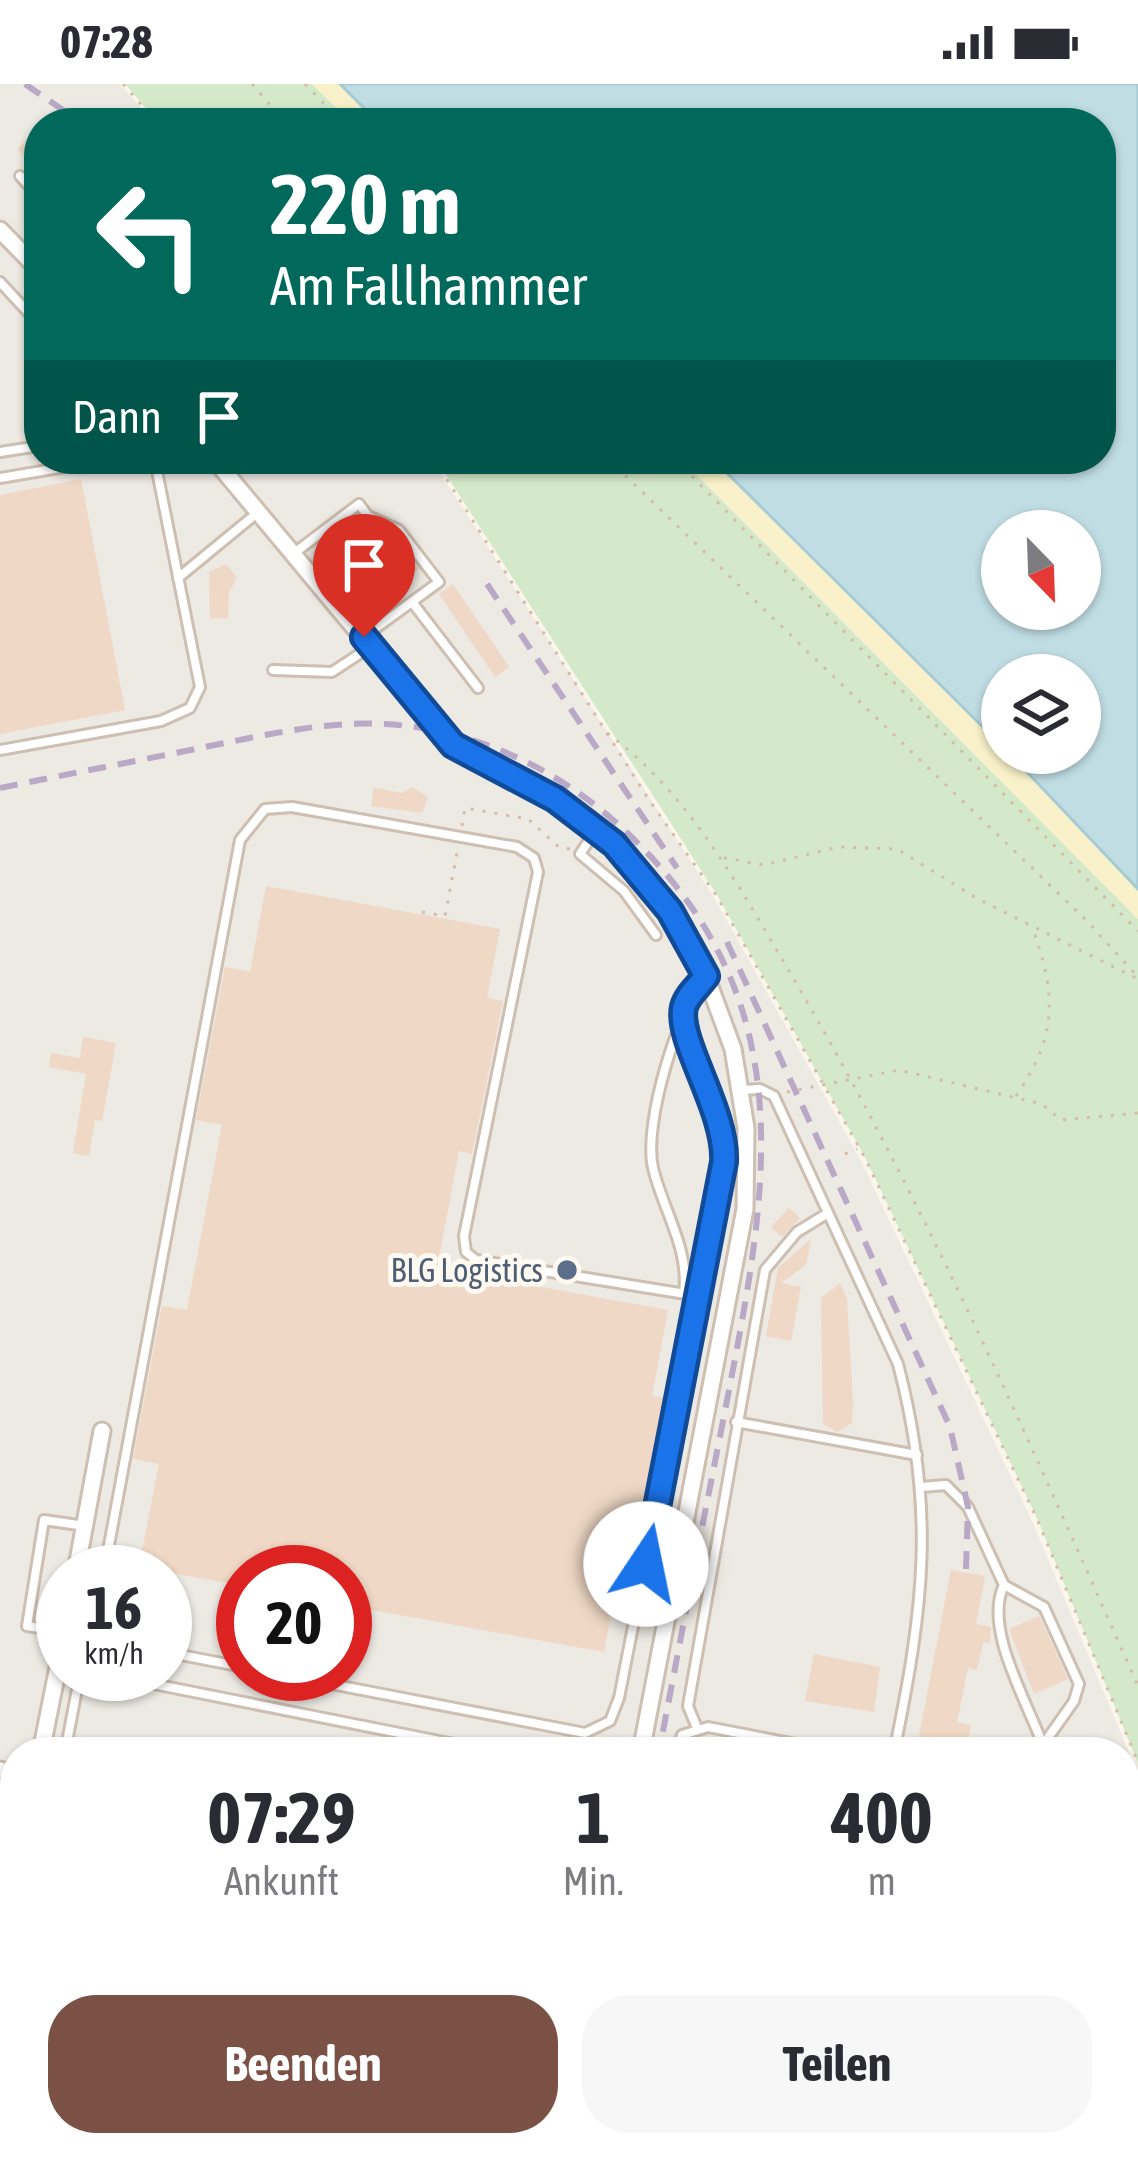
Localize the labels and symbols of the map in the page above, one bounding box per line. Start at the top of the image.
north arrow [981,510,1101,630]
pin [313,514,415,637]
place label: BLG Logistics [391,1251,543,1289]
marker: BLG Logistics [554,1257,580,1283]
position arrow [583,1501,709,1627]
speed limit sign: 20 [216,1545,372,1701]

